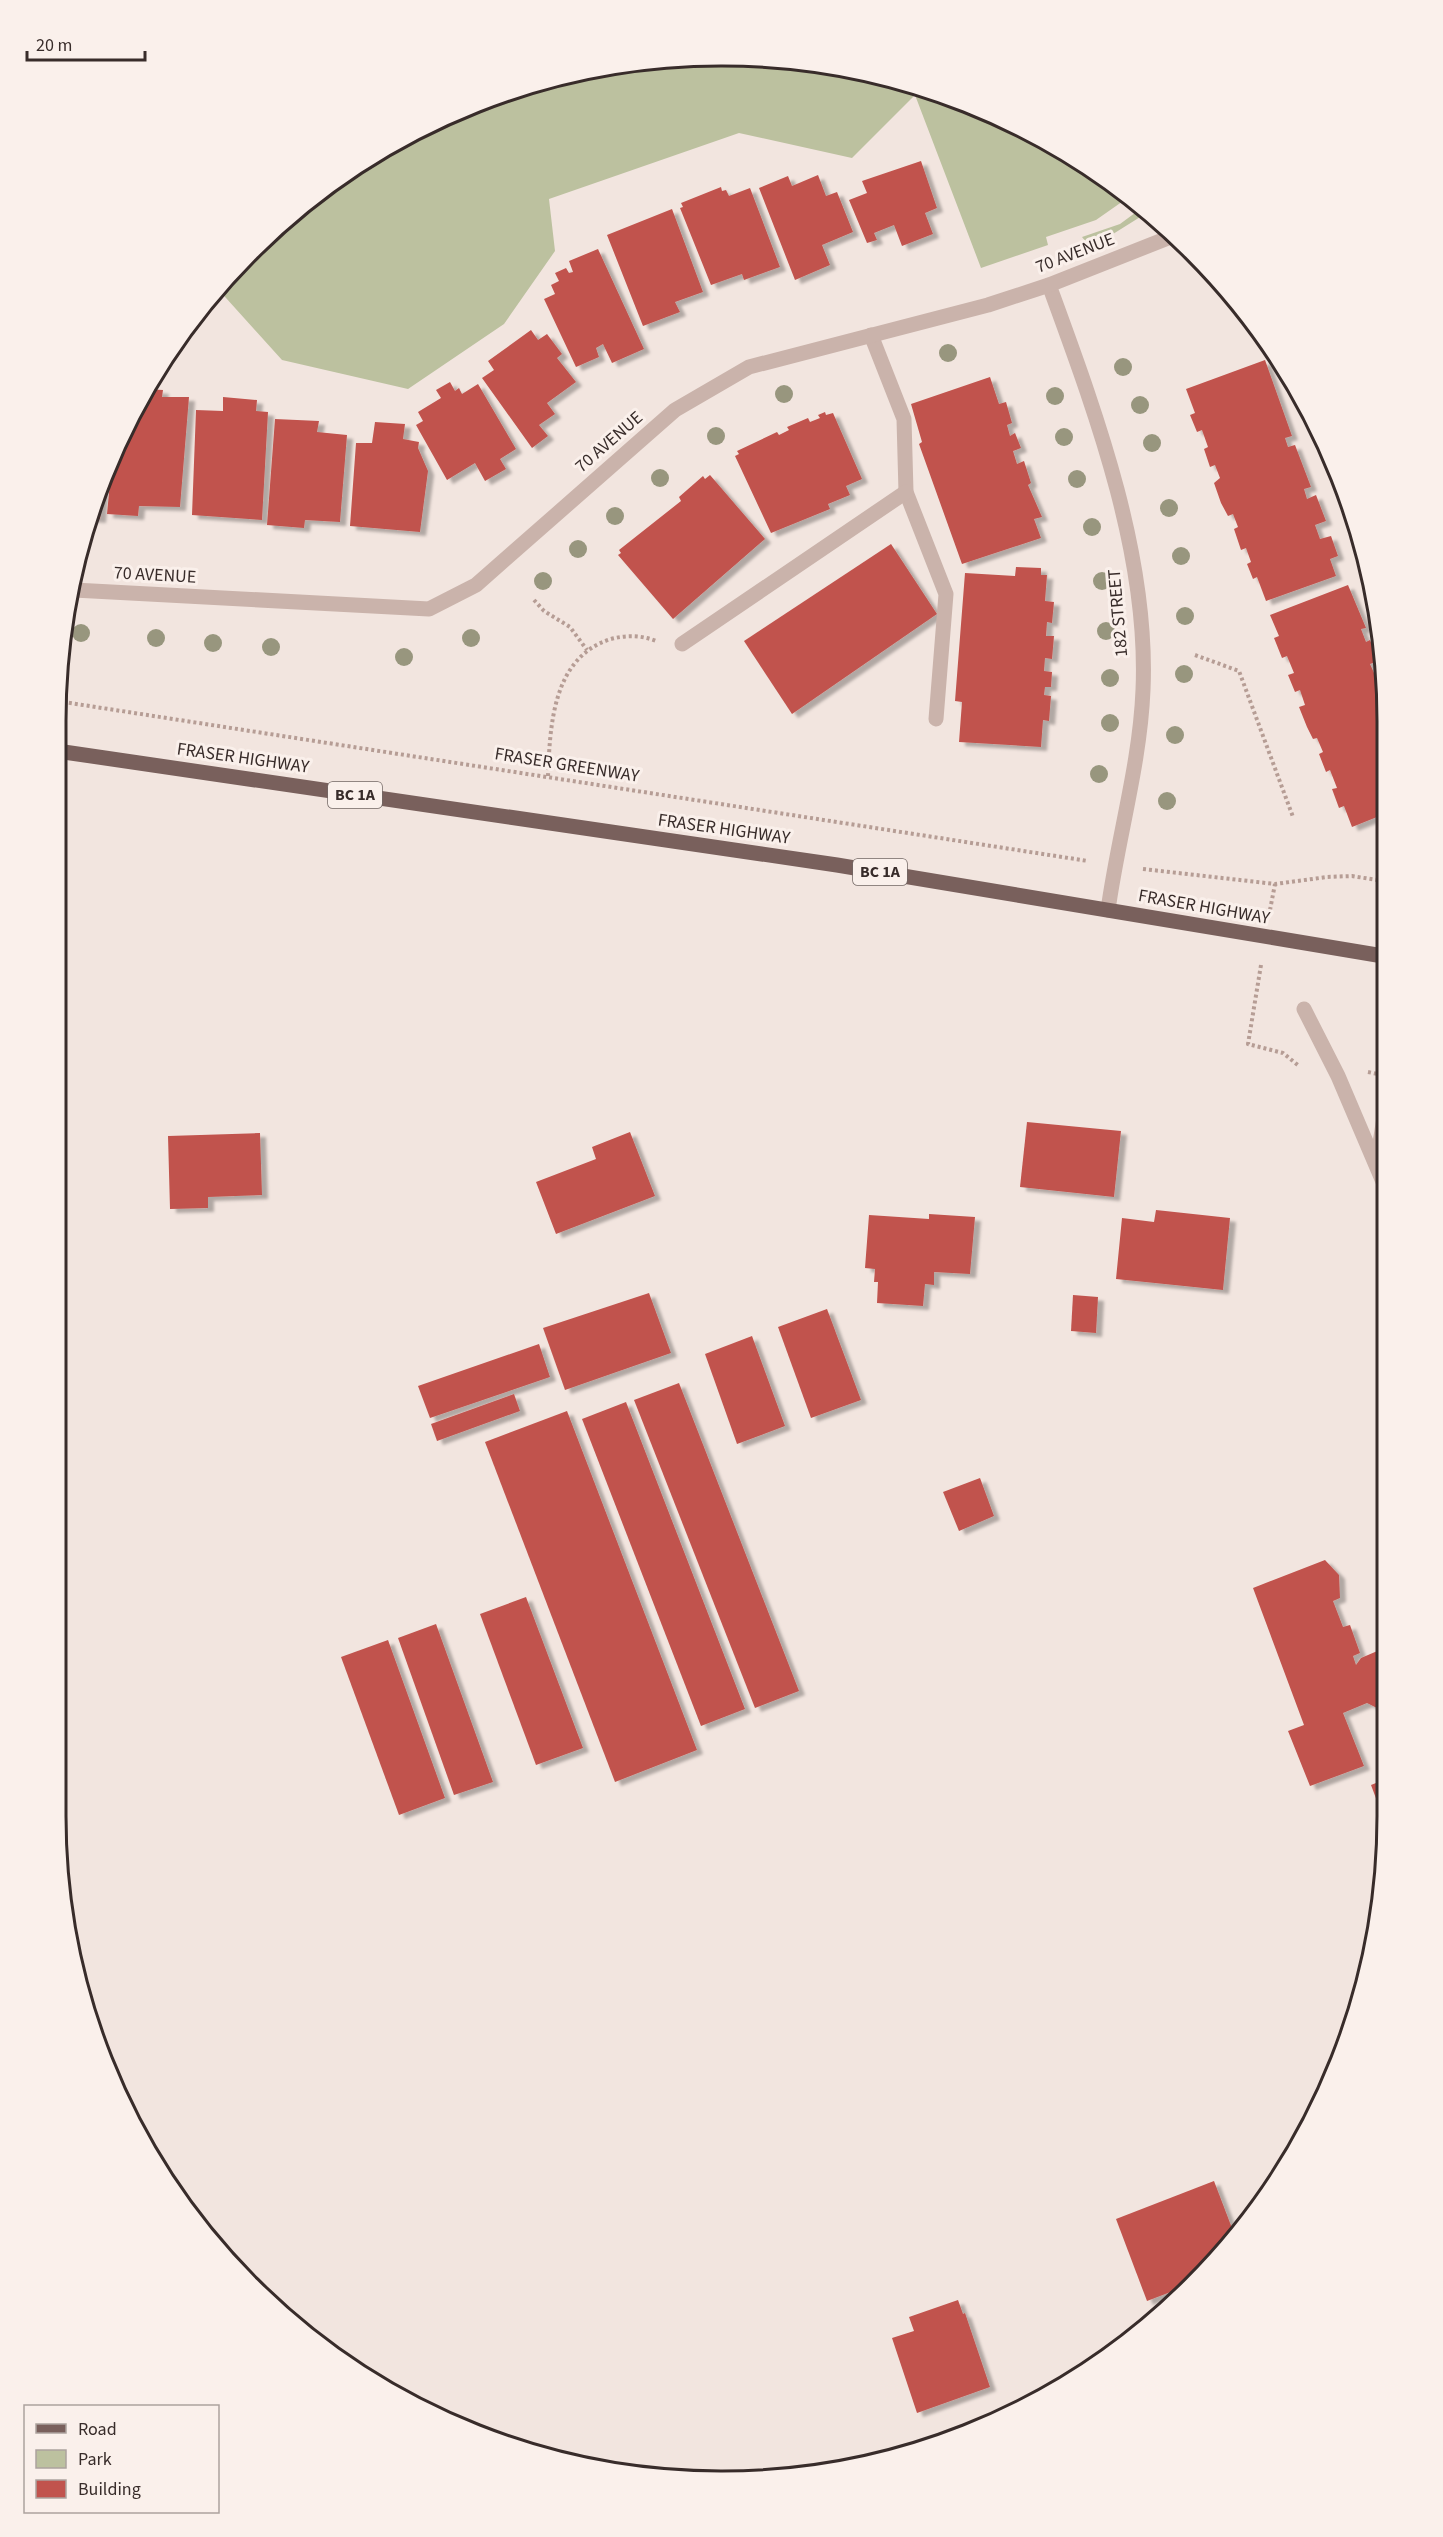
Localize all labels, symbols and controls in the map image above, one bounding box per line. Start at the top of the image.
scale bar [27,24,146,62]
text: 20 m [36,33,72,58]
street label: 70 AVENUE [1032,227,1118,279]
street label: 70 AVENUE [570,405,648,479]
street label: 70 AVENUE [113,560,197,590]
street label: 182 STREET [1102,568,1134,658]
street label: FRASER HIGHWAY [175,736,311,780]
street label: FRASER GREENWAY [493,741,641,789]
road number: BC 1A [328,782,382,808]
street label: FRASER HIGHWAY [656,807,792,851]
road number: BC 1A [853,859,907,885]
street label: FRASER HIGHWAY [1136,883,1272,931]
legend [24,2405,219,2513]
text: Road [78,2417,117,2442]
text: Park [78,2447,112,2472]
text: Building [78,2477,141,2502]

